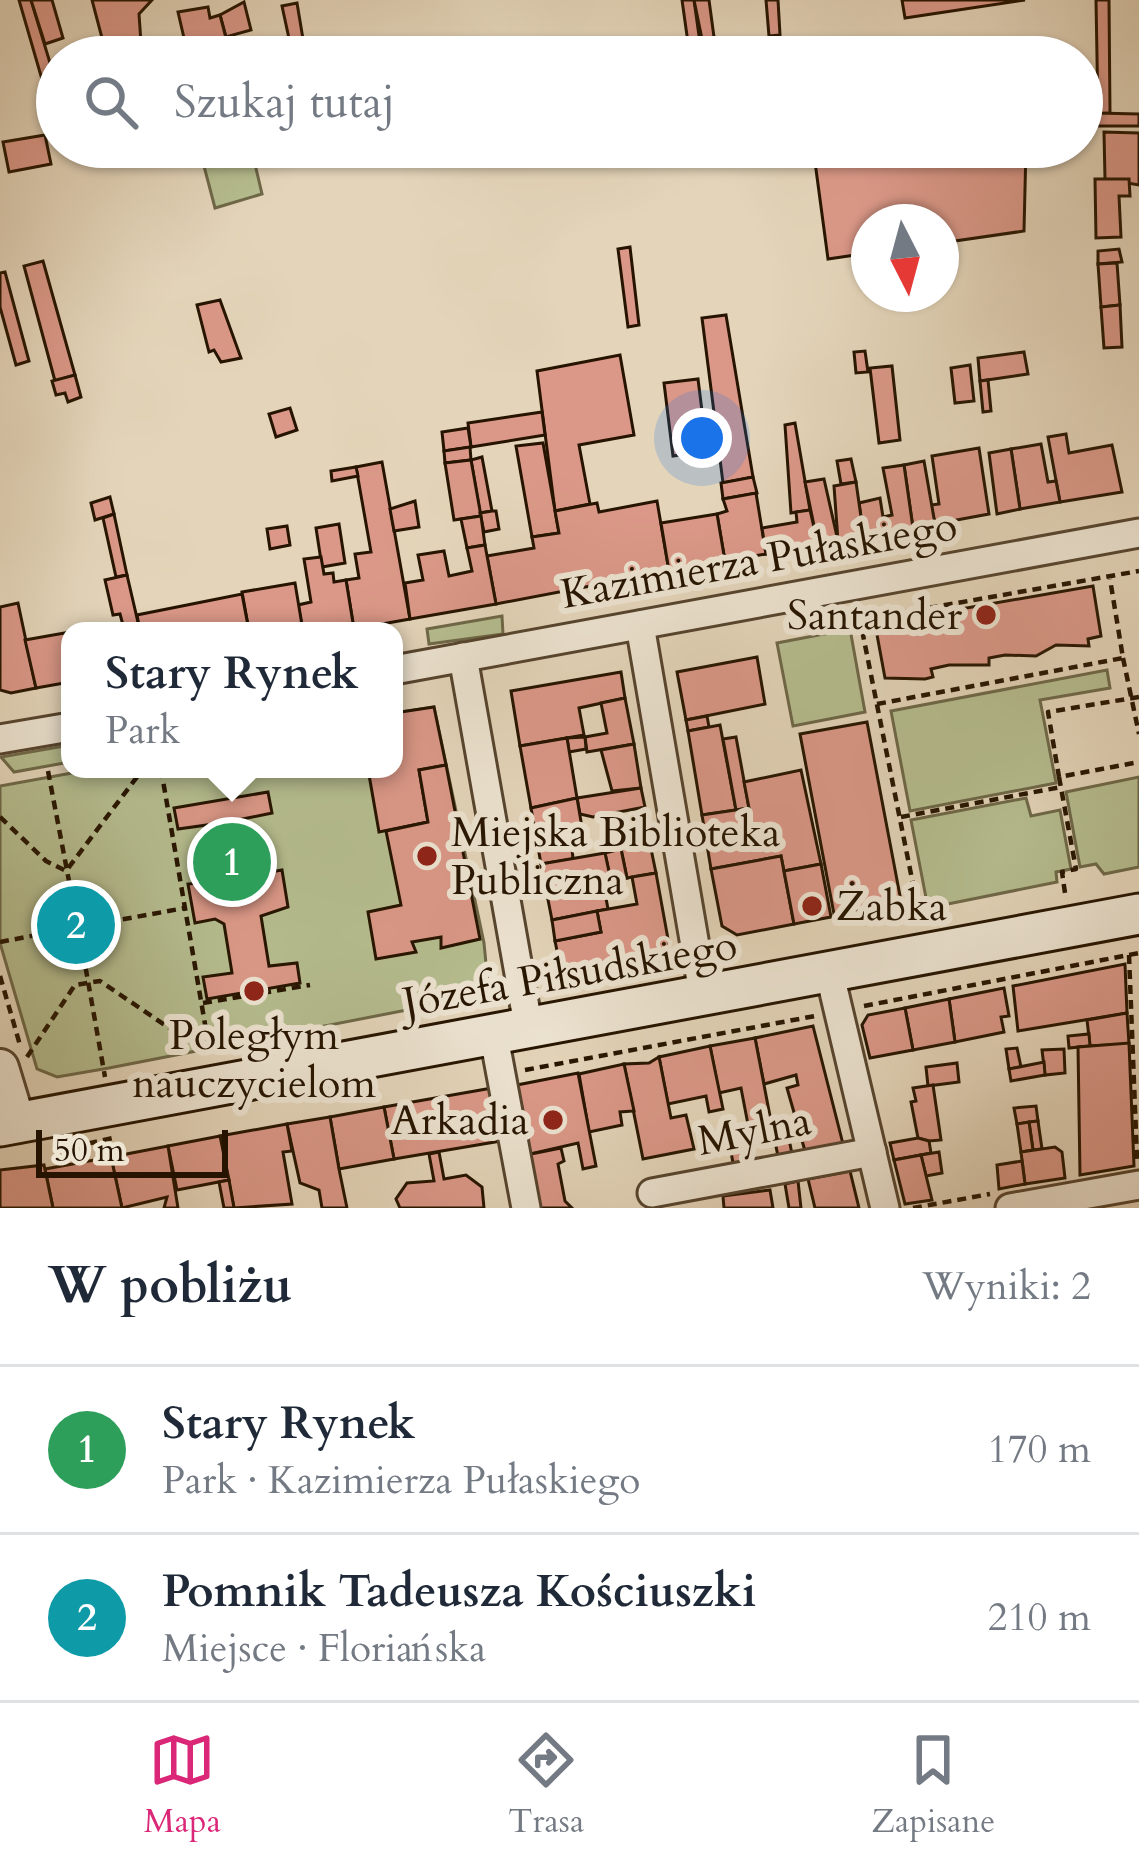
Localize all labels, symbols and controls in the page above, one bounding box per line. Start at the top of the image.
search box [36,36,1103,168]
icon: search [78,69,144,135]
text: Szukaj tutaj [174,72,395,133]
north arrow [851,204,959,312]
your location [672,408,732,468]
street label: Kazimierza Pułaskiego [556,497,962,623]
place label: Santander [787,587,963,644]
marker: Santander [973,602,999,628]
popup [61,622,403,778]
text: Stary Rynek [105,643,359,704]
text: Park [105,704,180,757]
place label: Miejska Biblioteka Publiczna [451,804,780,909]
pin: 1 [193,817,271,907]
marker: Miejska Biblioteka Publiczna [414,843,440,869]
place label: Żabka [836,878,947,935]
pin: 2 [37,880,115,970]
marker: Żabka [799,893,825,919]
street label: Józefa Piłsudskiego [393,917,742,1032]
marker: Poległym nauczycielom [241,978,267,1004]
place label: Poległym nauczycielom [132,1007,377,1112]
place label: Arkadia [391,1092,529,1149]
street label: Mylna [692,1092,816,1170]
marker: Arkadia [540,1107,566,1133]
scale bar [36,1124,228,1177]
text: 50 m [54,1128,125,1173]
text: W pobliżu [48,1251,292,1321]
text: Wyniki: 2 [922,1260,1091,1313]
text: Stary Rynek [162,1393,415,1454]
text: 1 [77,1423,97,1476]
text: 170 m [988,1423,1091,1476]
text: Park · Kazimierza Pułaskiego [162,1454,640,1507]
text: Pomnik Tadeusza Kościuszki [162,1561,756,1622]
text: 2 [77,1591,97,1644]
text: 210 m [988,1591,1091,1644]
text: Miejsce · Floriańska [162,1622,486,1675]
tab: Mapa [144,1727,221,1844]
tab: Trasa [508,1727,584,1844]
tab: Zapisane [872,1727,995,1844]

